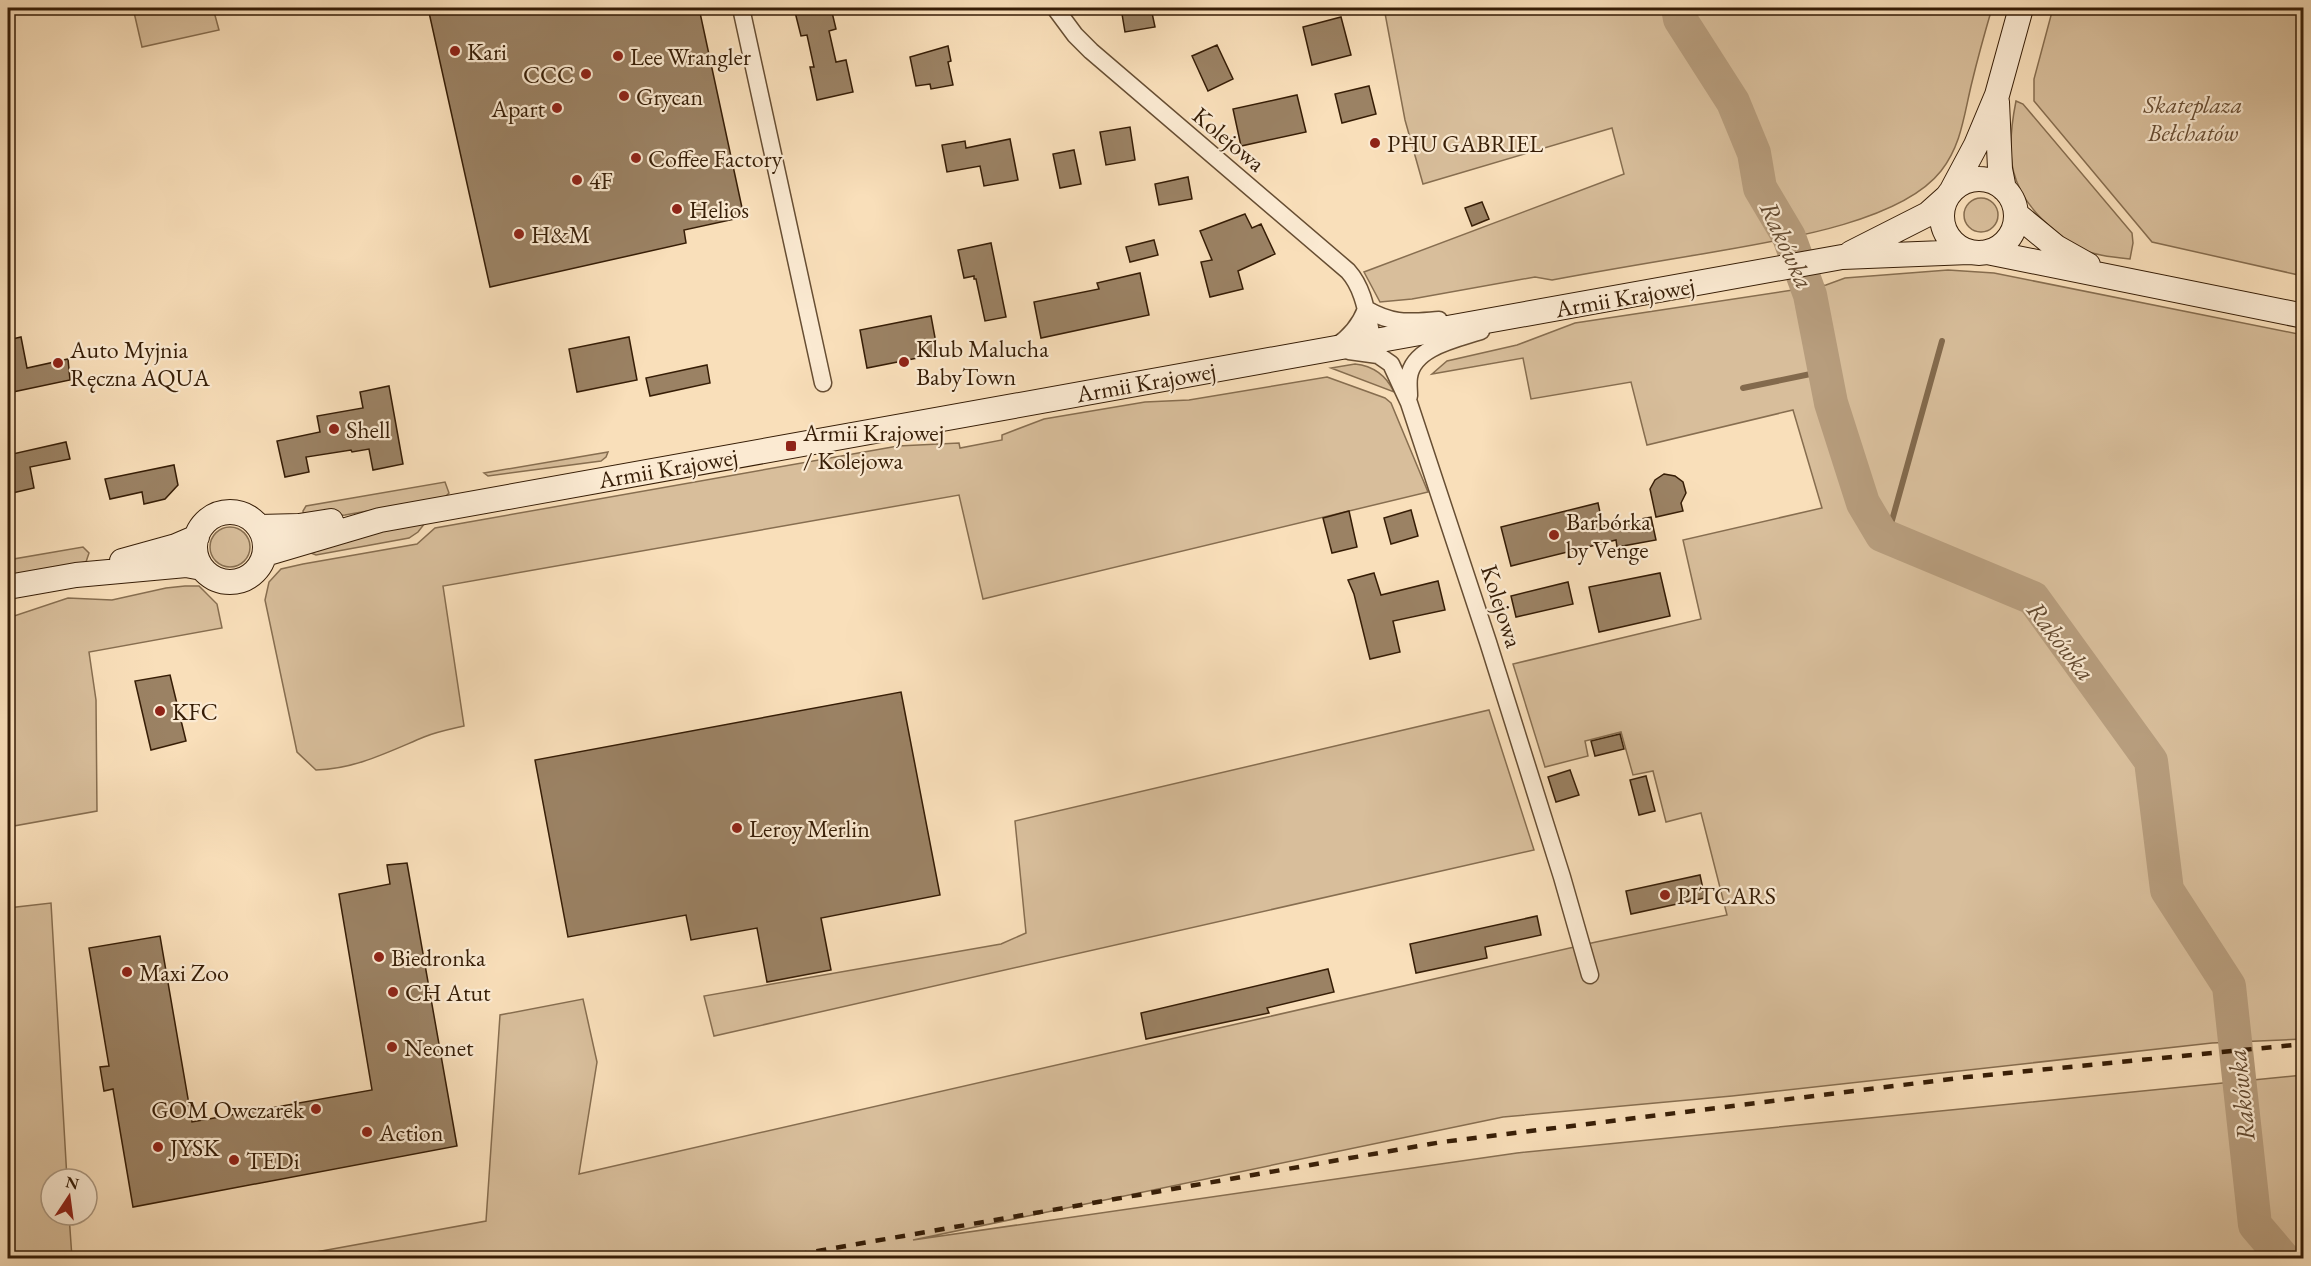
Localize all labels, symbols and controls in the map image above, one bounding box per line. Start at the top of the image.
place label: Kari [467,36,507,67]
place label: Lee Wrangler [630,41,751,72]
marker: Kari [448,44,462,58]
marker: Lee Wrangler [611,49,625,63]
place label: CCC [523,59,574,90]
marker: CCC [579,67,593,81]
place label: Grycan [636,81,703,112]
marker: Grycan [617,89,631,103]
park label: Skateplaza Bełchatów [2143,89,2242,148]
place label: Apart [490,93,545,124]
street label: Kolejowa [1186,100,1272,179]
marker: Apart [550,101,564,115]
place label: PHU GABRIEL [1387,128,1543,159]
marker: PHU GABRIEL [1368,136,1382,150]
place label: Coffee Factory [648,143,783,174]
marker: Coffee Factory [629,151,643,165]
place label: 4F [589,165,613,196]
marker: 4F [570,173,584,187]
place label: Helios [689,194,749,225]
water label: Rakówka [1752,196,1822,294]
marker: Helios [670,202,684,216]
place label: H&M [531,219,590,250]
marker: H&M [512,227,526,241]
street label: Armii Krajowej [1552,269,1697,325]
place label: Klub Malucha BabyTown [916,333,1049,392]
place label: Auto Myjnia Ręczna AQUA [69,334,210,393]
street label: Armii Krajowej [1073,354,1218,410]
marker: Klub Malucha BabyTown [897,355,911,369]
marker: Auto Myjnia Ręczna AQUA [51,356,65,370]
place label: Shell [346,414,391,445]
place label: Armii Krajowej / Kolejowa [802,417,944,476]
marker: Shell [327,422,341,436]
marker: Armii Krajowej / Kolejowa [784,439,798,453]
street label: Armii Krajowej [595,440,740,496]
place label: Barbórka by Venge [1566,506,1651,565]
marker: Barbórka by Venge [1547,528,1561,542]
street label: Kolejowa [1474,561,1530,652]
water label: Rakówka [2019,594,2103,688]
place label: KFC [172,696,218,727]
marker: KFC [153,704,167,718]
place label: Leroy Merlin [749,813,870,844]
marker: Leroy Merlin [730,821,744,835]
place label: PITCARS [1677,880,1776,911]
marker: PITCARS [1658,888,1672,902]
place label: Biedronka [391,942,486,973]
marker: Biedronka [372,950,386,964]
place label: Maxi Zoo [139,957,229,988]
marker: Maxi Zoo [120,965,134,979]
place label: CH Atut [405,977,491,1008]
marker: CH Atut [386,985,400,999]
place label: Neonet [404,1032,474,1063]
marker: Neonet [385,1040,399,1054]
water label: Rakówka [2219,1047,2263,1143]
place label: GOM Owczarek [151,1094,305,1125]
marker: GOM Owczarek [309,1102,323,1116]
place label: Action [378,1117,444,1148]
marker: Action [360,1125,374,1139]
place label: JYSK [168,1132,220,1163]
marker: JYSK [151,1140,165,1154]
place label: TEDi [246,1145,300,1176]
marker: TEDi [227,1153,241,1167]
north arrow [39,1167,99,1227]
text: N [64,1171,81,1195]

